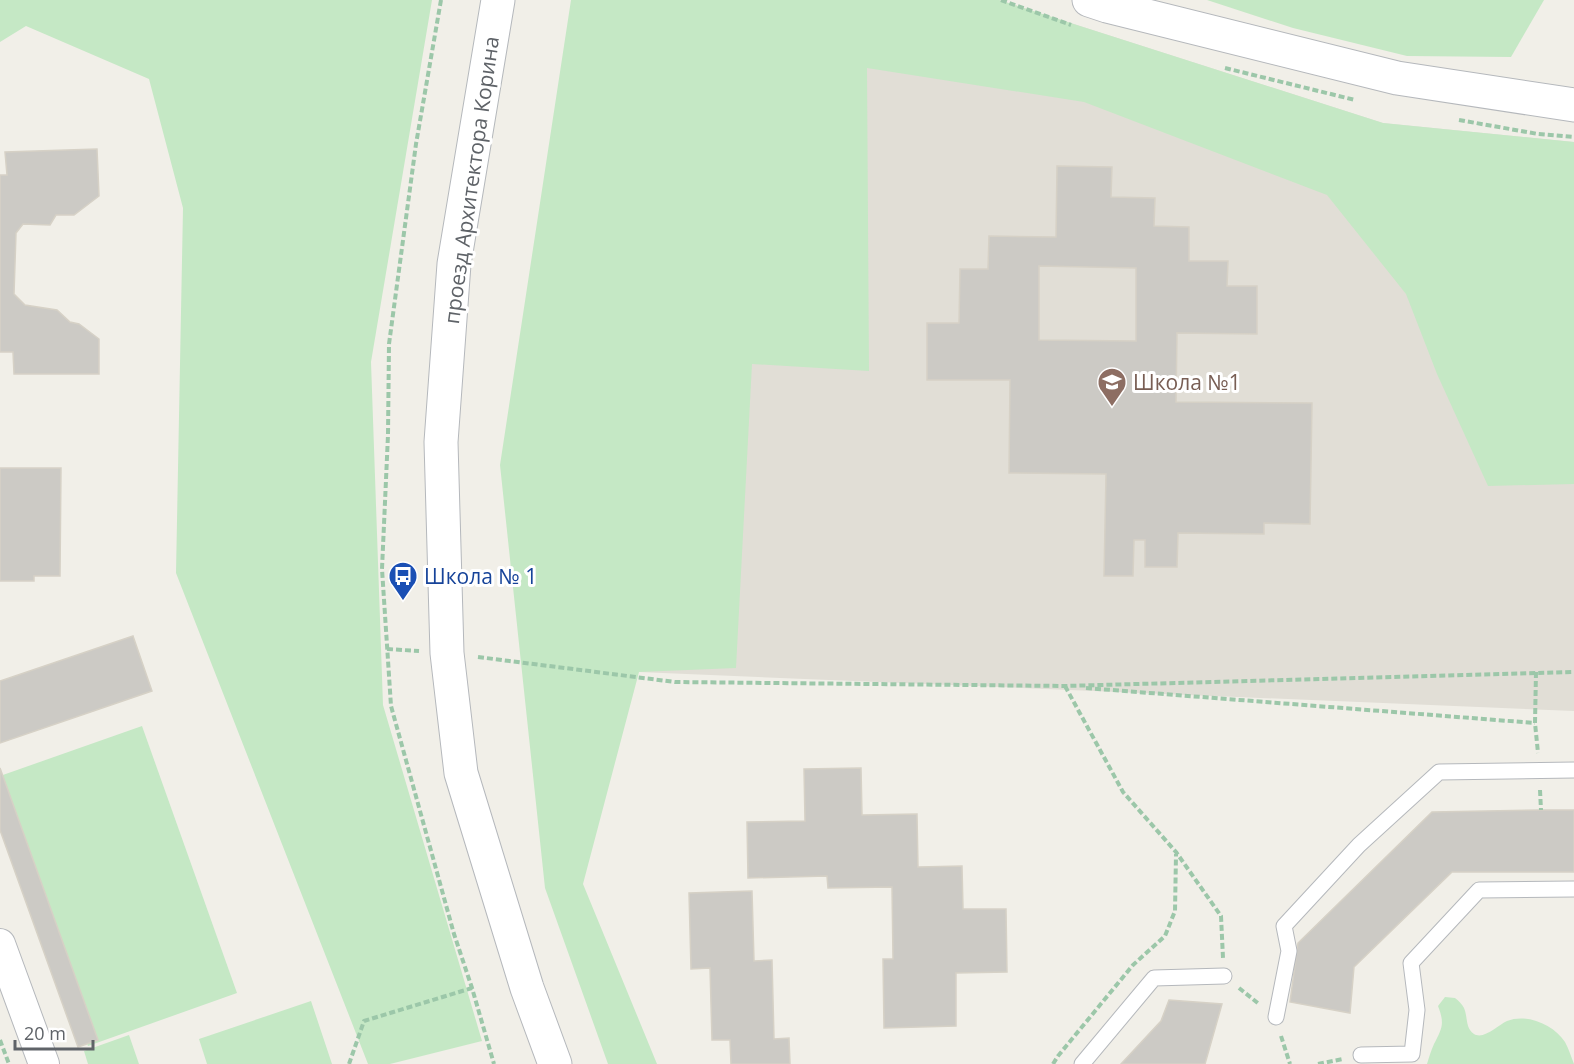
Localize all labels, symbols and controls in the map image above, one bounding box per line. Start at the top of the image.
street label: проезд Архитектора Корина [437,34,505,326]
school or university icon: Школа №1 [1096,366,1128,408]
place label: Школа №1 [1133,368,1241,396]
bus stop icon: Школа № 1 [387,560,419,602]
place label: Школа № 1 [424,562,537,590]
scale bar [15,1013,93,1051]
text: 20 m [24,1021,66,1045]

